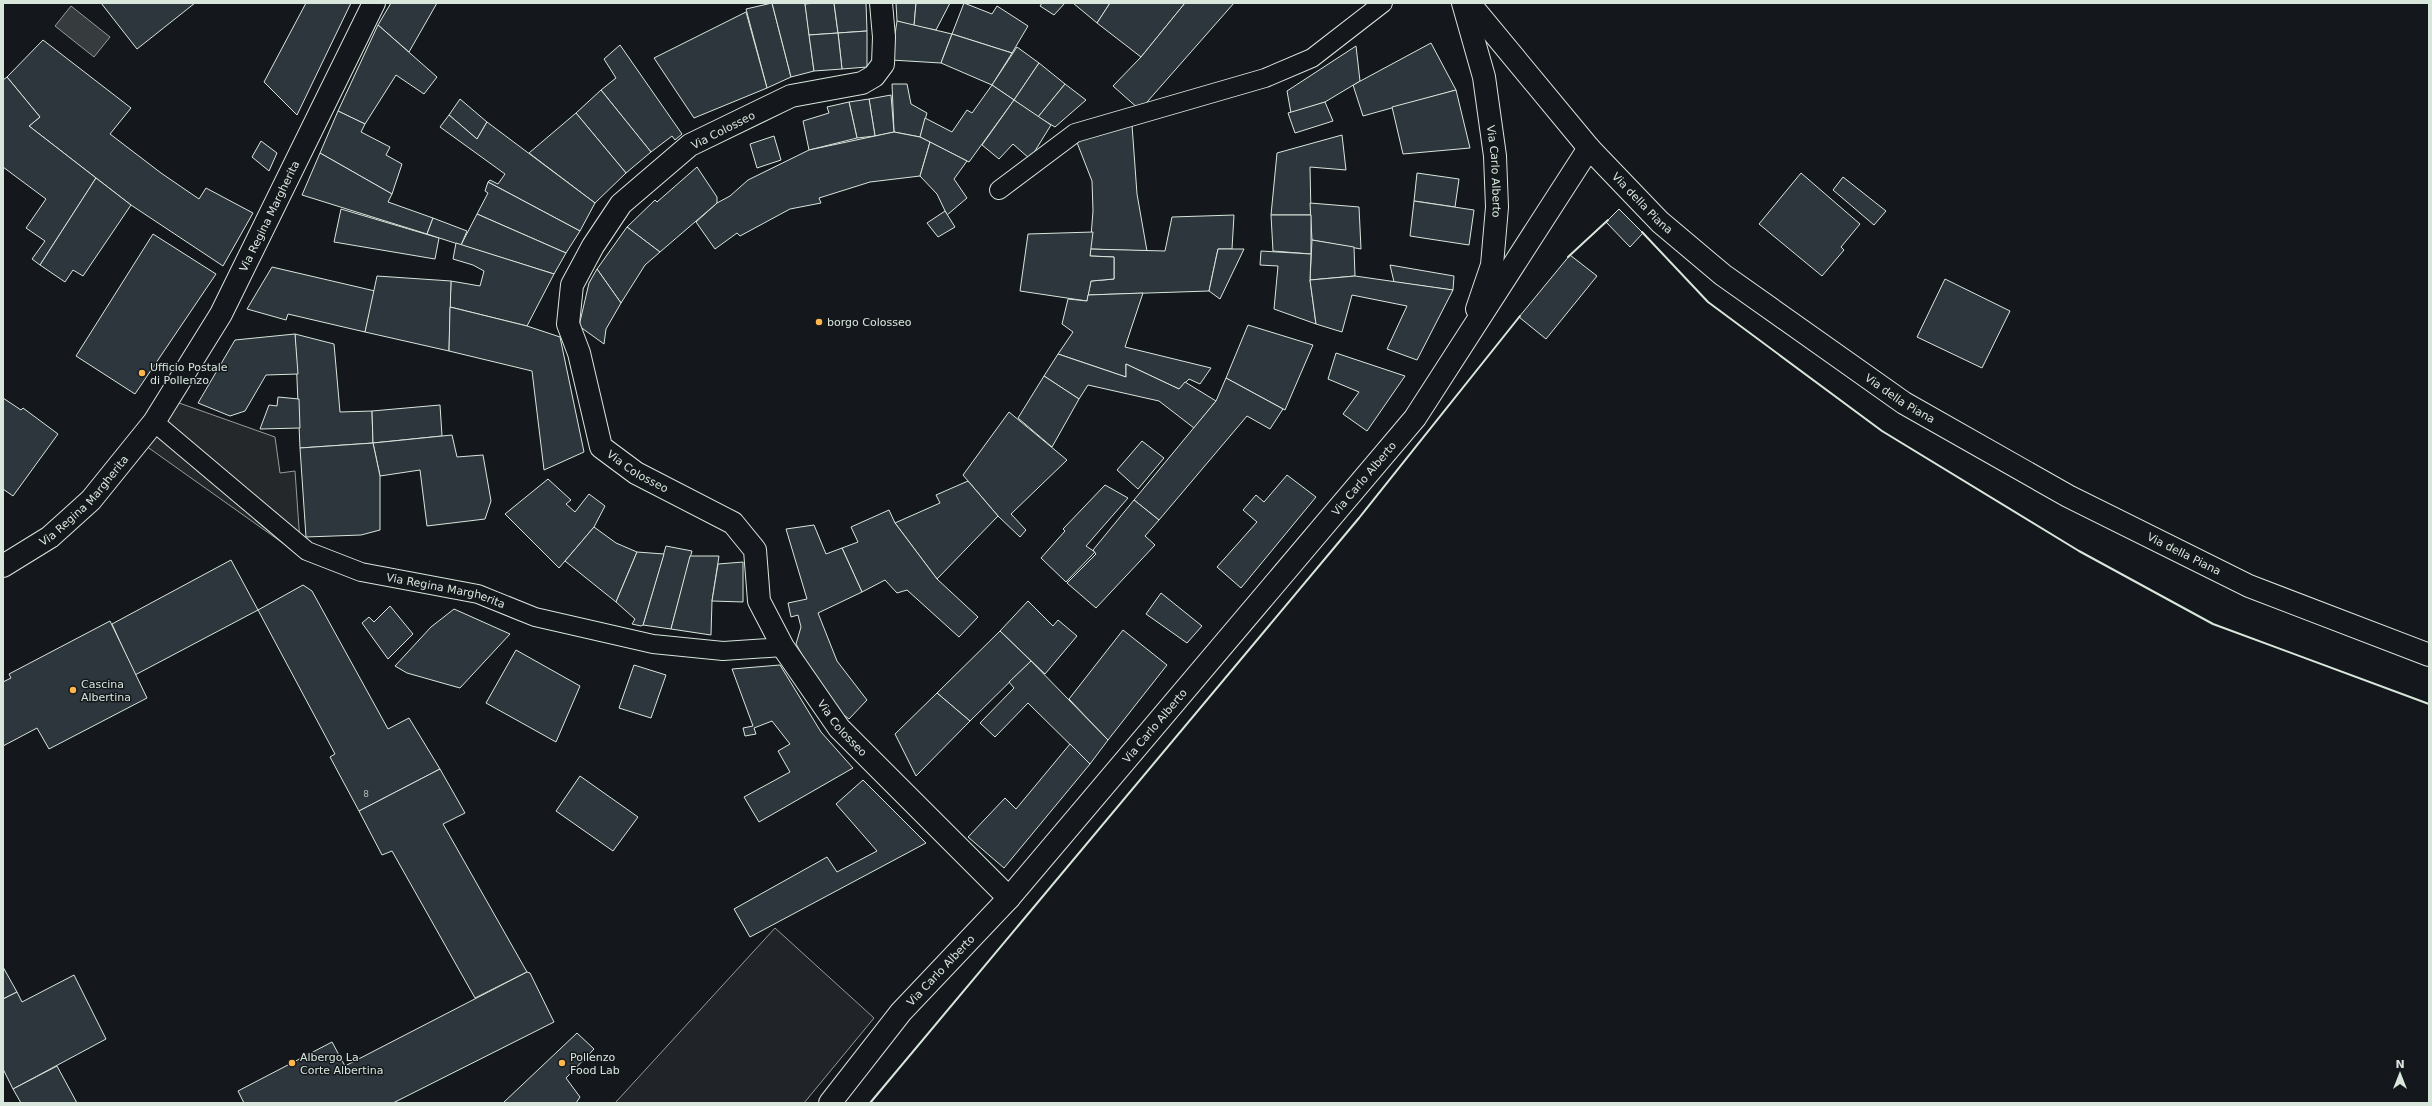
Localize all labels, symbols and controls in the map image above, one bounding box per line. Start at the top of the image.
street label: Via Colosseo [689,109,757,152]
street label: Via Carlo Alberto [1484,124,1503,218]
street label: Via Regina Margherita [237,159,302,274]
street label: Via della Piana [1609,170,1675,237]
place label: borgo Colosseo [827,316,912,329]
marker: borgo Colosseo [814,317,824,327]
place label: Ufficio Postale di Pollenzo [150,361,228,387]
marker: Ufficio Postale di Pollenzo [137,368,147,378]
street label: Via della Piana [1862,371,1937,426]
street label: Via Carlo Alberto [1329,439,1399,518]
street label: Via Colosseo [604,448,671,496]
street label: Via Regina Margherita [37,453,131,549]
street label: Via della Piana [2145,530,2223,578]
street label: Via Regina Margherita [385,571,507,611]
place label: Cascina Albertina [81,678,131,704]
marker: Cascina Albertina [68,685,78,695]
street label: Via Carlo Alberto [1120,686,1190,766]
street label: Via Colosseo [815,698,870,759]
house number: 8 [363,789,369,799]
street label: Via Carlo Alberto [904,932,978,1009]
place label: Albergo La Corte Albertina [300,1051,383,1077]
place label: Pollenzo Food Lab [570,1051,620,1077]
north arrow [2380,1054,2420,1094]
marker: Albergo La Corte Albertina [287,1058,297,1068]
marker: Pollenzo Food Lab [557,1058,567,1068]
text: N [2395,1058,2405,1071]

